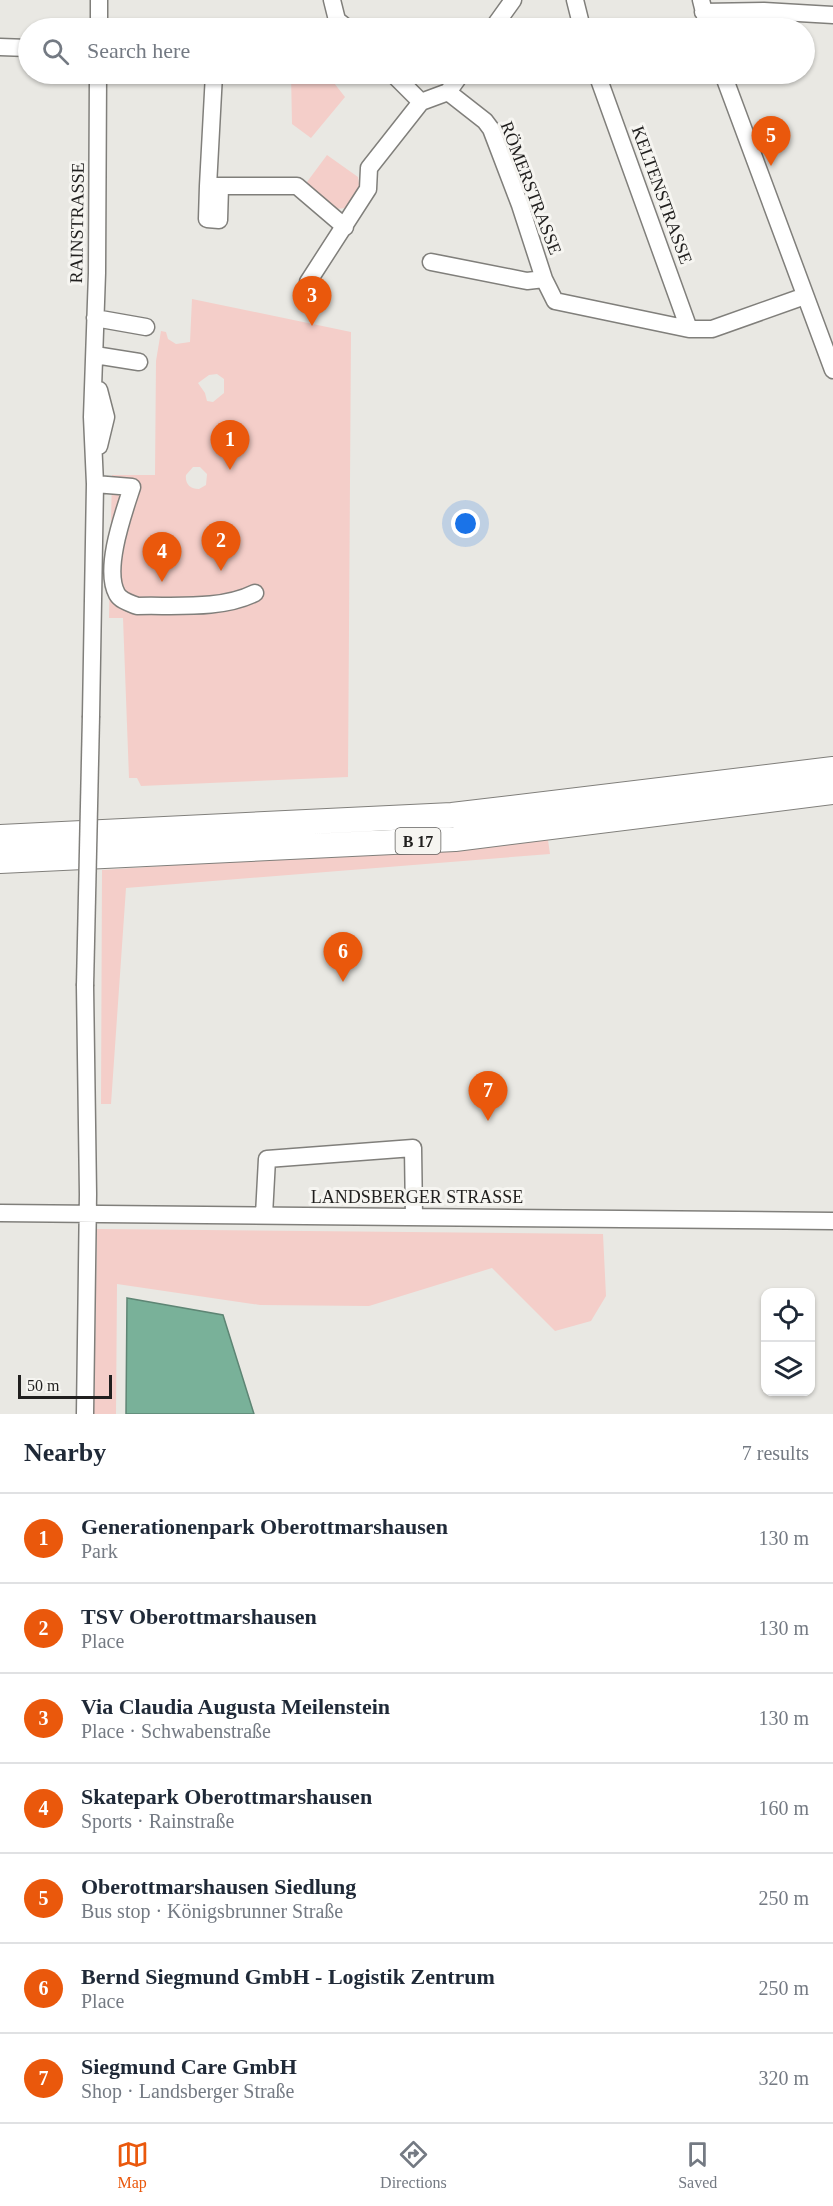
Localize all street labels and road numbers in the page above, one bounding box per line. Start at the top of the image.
street label: RÖMERSTRASSE [496,119,566,257]
street label: KELTENSTRASSE [628,123,696,267]
street label: RAINSTRASSE [66,162,88,284]
road number: B 17 [396,828,440,854]
street label: LANDSBERGER STRASSE [311,1187,523,1207]

